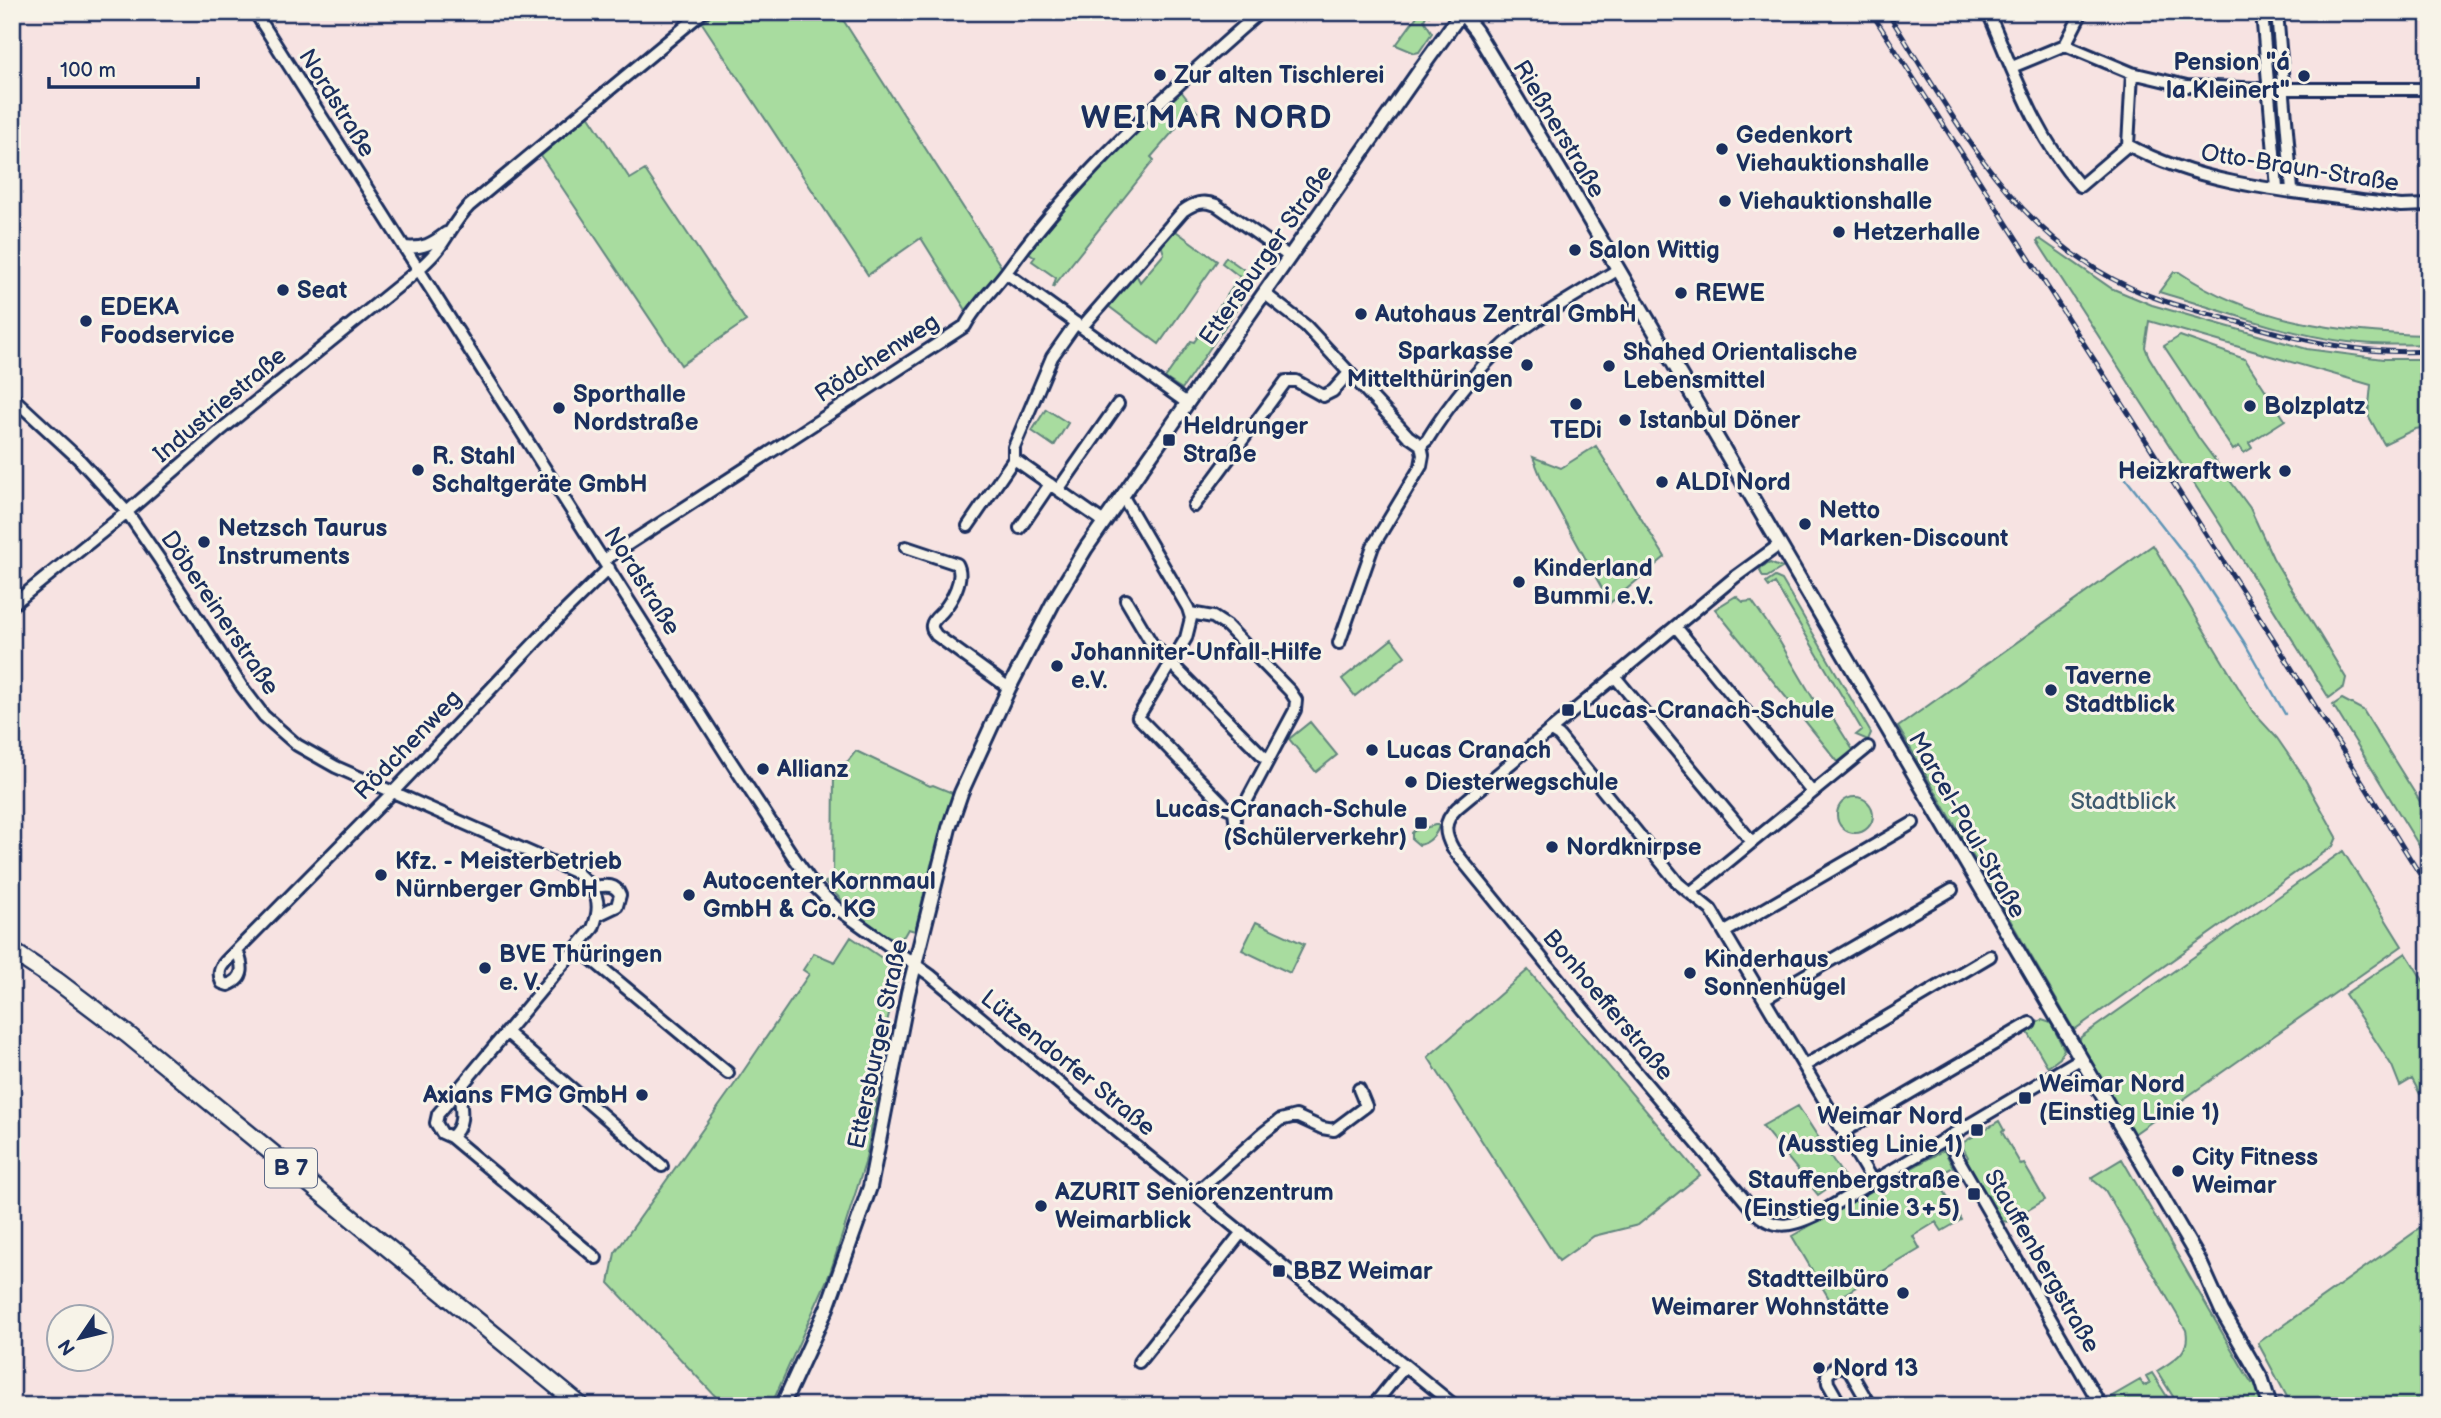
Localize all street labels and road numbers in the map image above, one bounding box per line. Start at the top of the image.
street label: Nordstraße [292,43,382,163]
street label: Rießnerstraße [1507,55,1611,203]
street label: Otto-Braun-Straße [2199,138,2401,198]
street label: Ettersburger Straße [1193,159,1339,351]
street label: Rödchenweg [810,307,944,409]
street label: Industriestraße [148,341,292,469]
street label: Nordstraße [597,521,687,641]
street label: Döbereinerstraße [154,525,286,701]
street label: Rödchenweg [348,684,468,806]
street label: Marcel-Paul-Straße [1902,727,2032,923]
street label: Bonhoefferstraße [1536,924,1680,1086]
street label: Ettersburger Straße [842,937,914,1151]
street label: Lützendorfer Straße [975,984,1161,1142]
road number: B 7 [265,1148,317,1188]
street label: Stauffenbergstraße [1978,1164,2106,1358]

